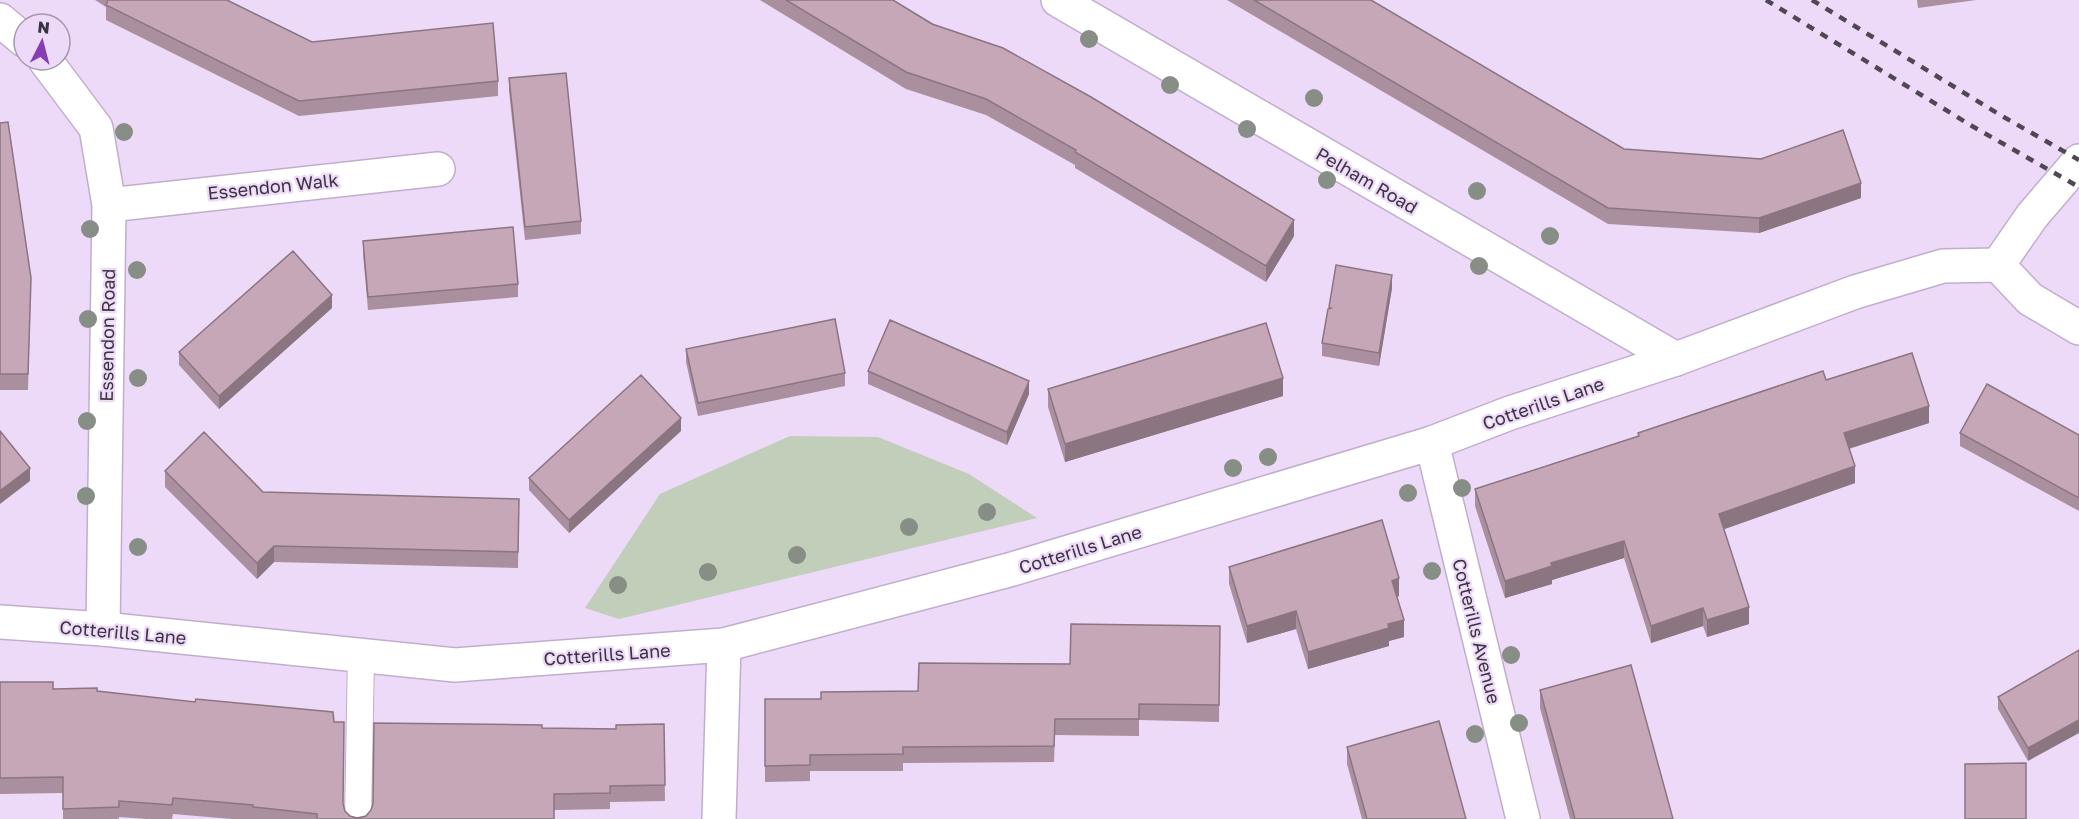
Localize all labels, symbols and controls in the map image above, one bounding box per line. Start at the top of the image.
north arrow [12,12,72,72]
text: N [36,17,51,38]
street label: Pelham Road [1312,142,1422,218]
street label: Essendon Walk [206,168,340,204]
street label: Essendon Road [95,268,119,402]
street label: Cotterills Lane [1479,372,1607,434]
street label: Cotterills Lane [1016,520,1144,578]
street label: Cotterills Avenue [1448,556,1506,706]
street label: Cotterills Lane [59,615,187,649]
street label: Cotterills Lane [543,639,671,669]

